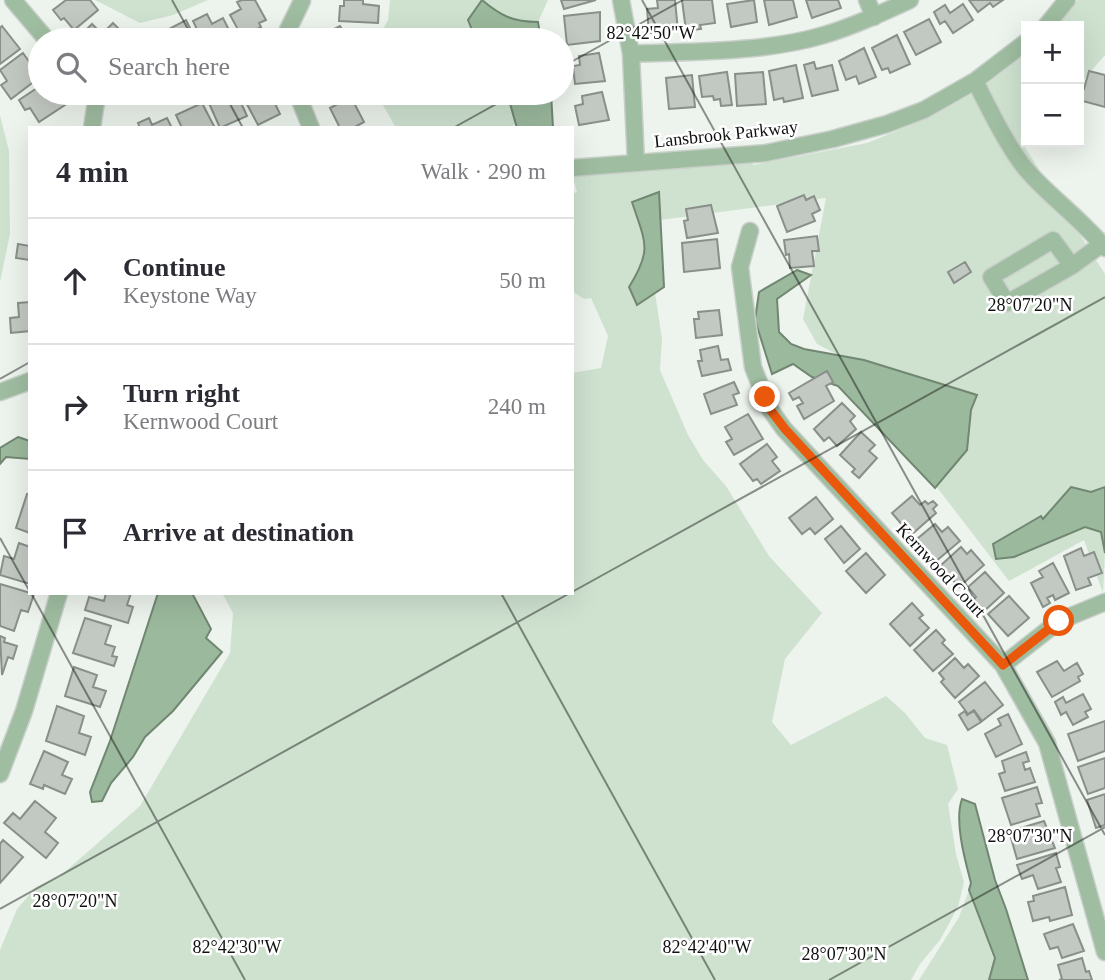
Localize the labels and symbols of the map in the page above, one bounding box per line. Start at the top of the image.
text: 82°42'50"W [607,23,695,43]
street label: Lansbrook Parkway [653,117,799,151]
text: 28°07'20"N [988,295,1072,315]
route end [749,381,780,412]
street label: Kernwood Court [892,519,990,621]
route start [1043,605,1074,636]
text: 28°07'30"N [988,826,1072,846]
text: 28°07'20"N [33,891,117,911]
text: 82°42'30"W [193,937,281,957]
text: 82°42'40"W [663,937,751,957]
text: 28°07'30"N [802,944,886,964]

